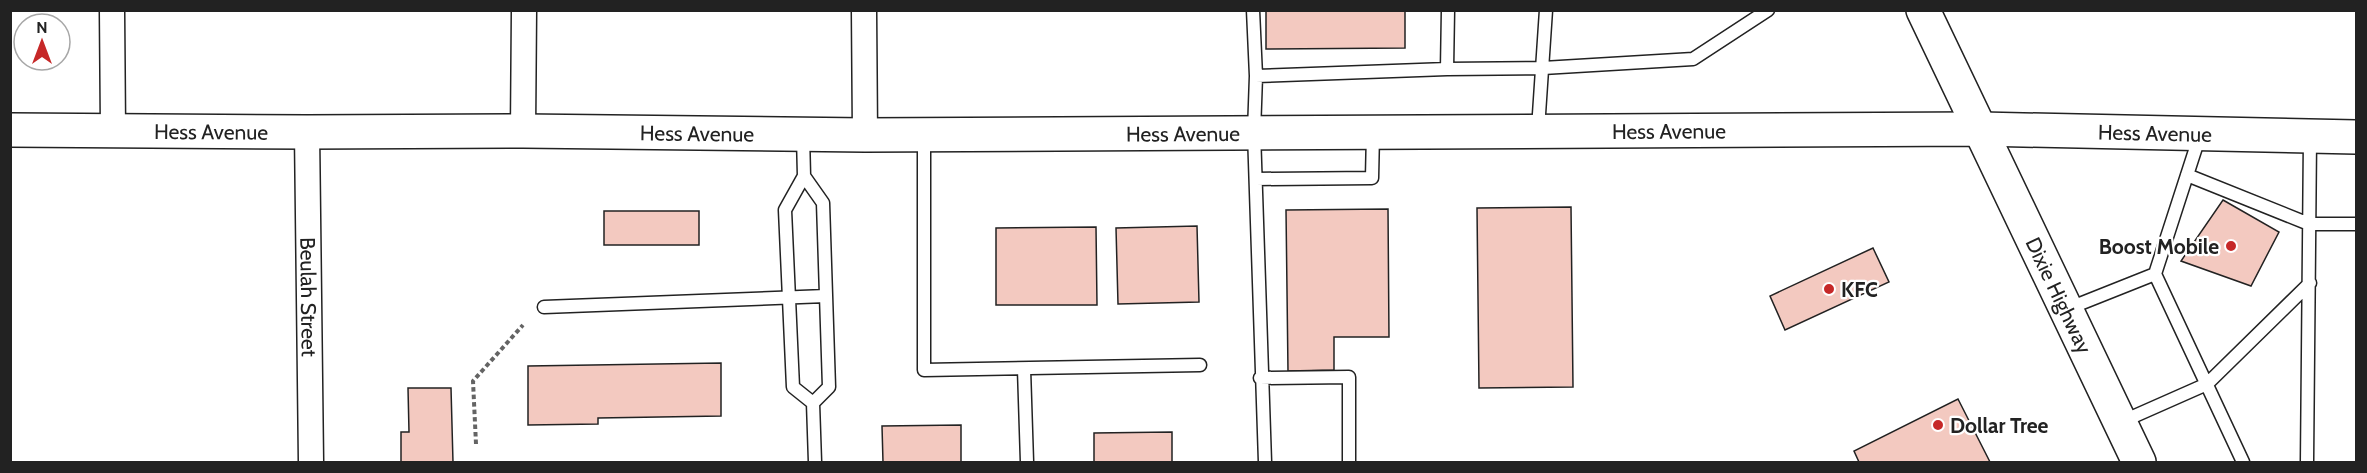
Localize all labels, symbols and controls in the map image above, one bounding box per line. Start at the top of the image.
north arrow [12,12,72,72]
text: N [36,18,48,37]
street label: Hess Avenue [154,118,268,144]
street label: Hess Avenue [1612,118,1726,143]
street label: Hess Avenue [2098,119,2212,146]
street label: Hess Avenue [640,120,754,146]
street label: Hess Avenue [1126,120,1240,146]
street label: Dixie Highway [2021,233,2098,358]
place label: Boost Mobile [2099,234,2219,259]
street label: Beulah Street [296,237,322,357]
marker: Boost Mobile [2224,239,2238,253]
place label: KFC [1841,277,1878,302]
marker: KFC [1822,282,1836,296]
place label: Dollar Tree [1950,413,2049,438]
marker: Dollar Tree [1931,418,1945,432]

